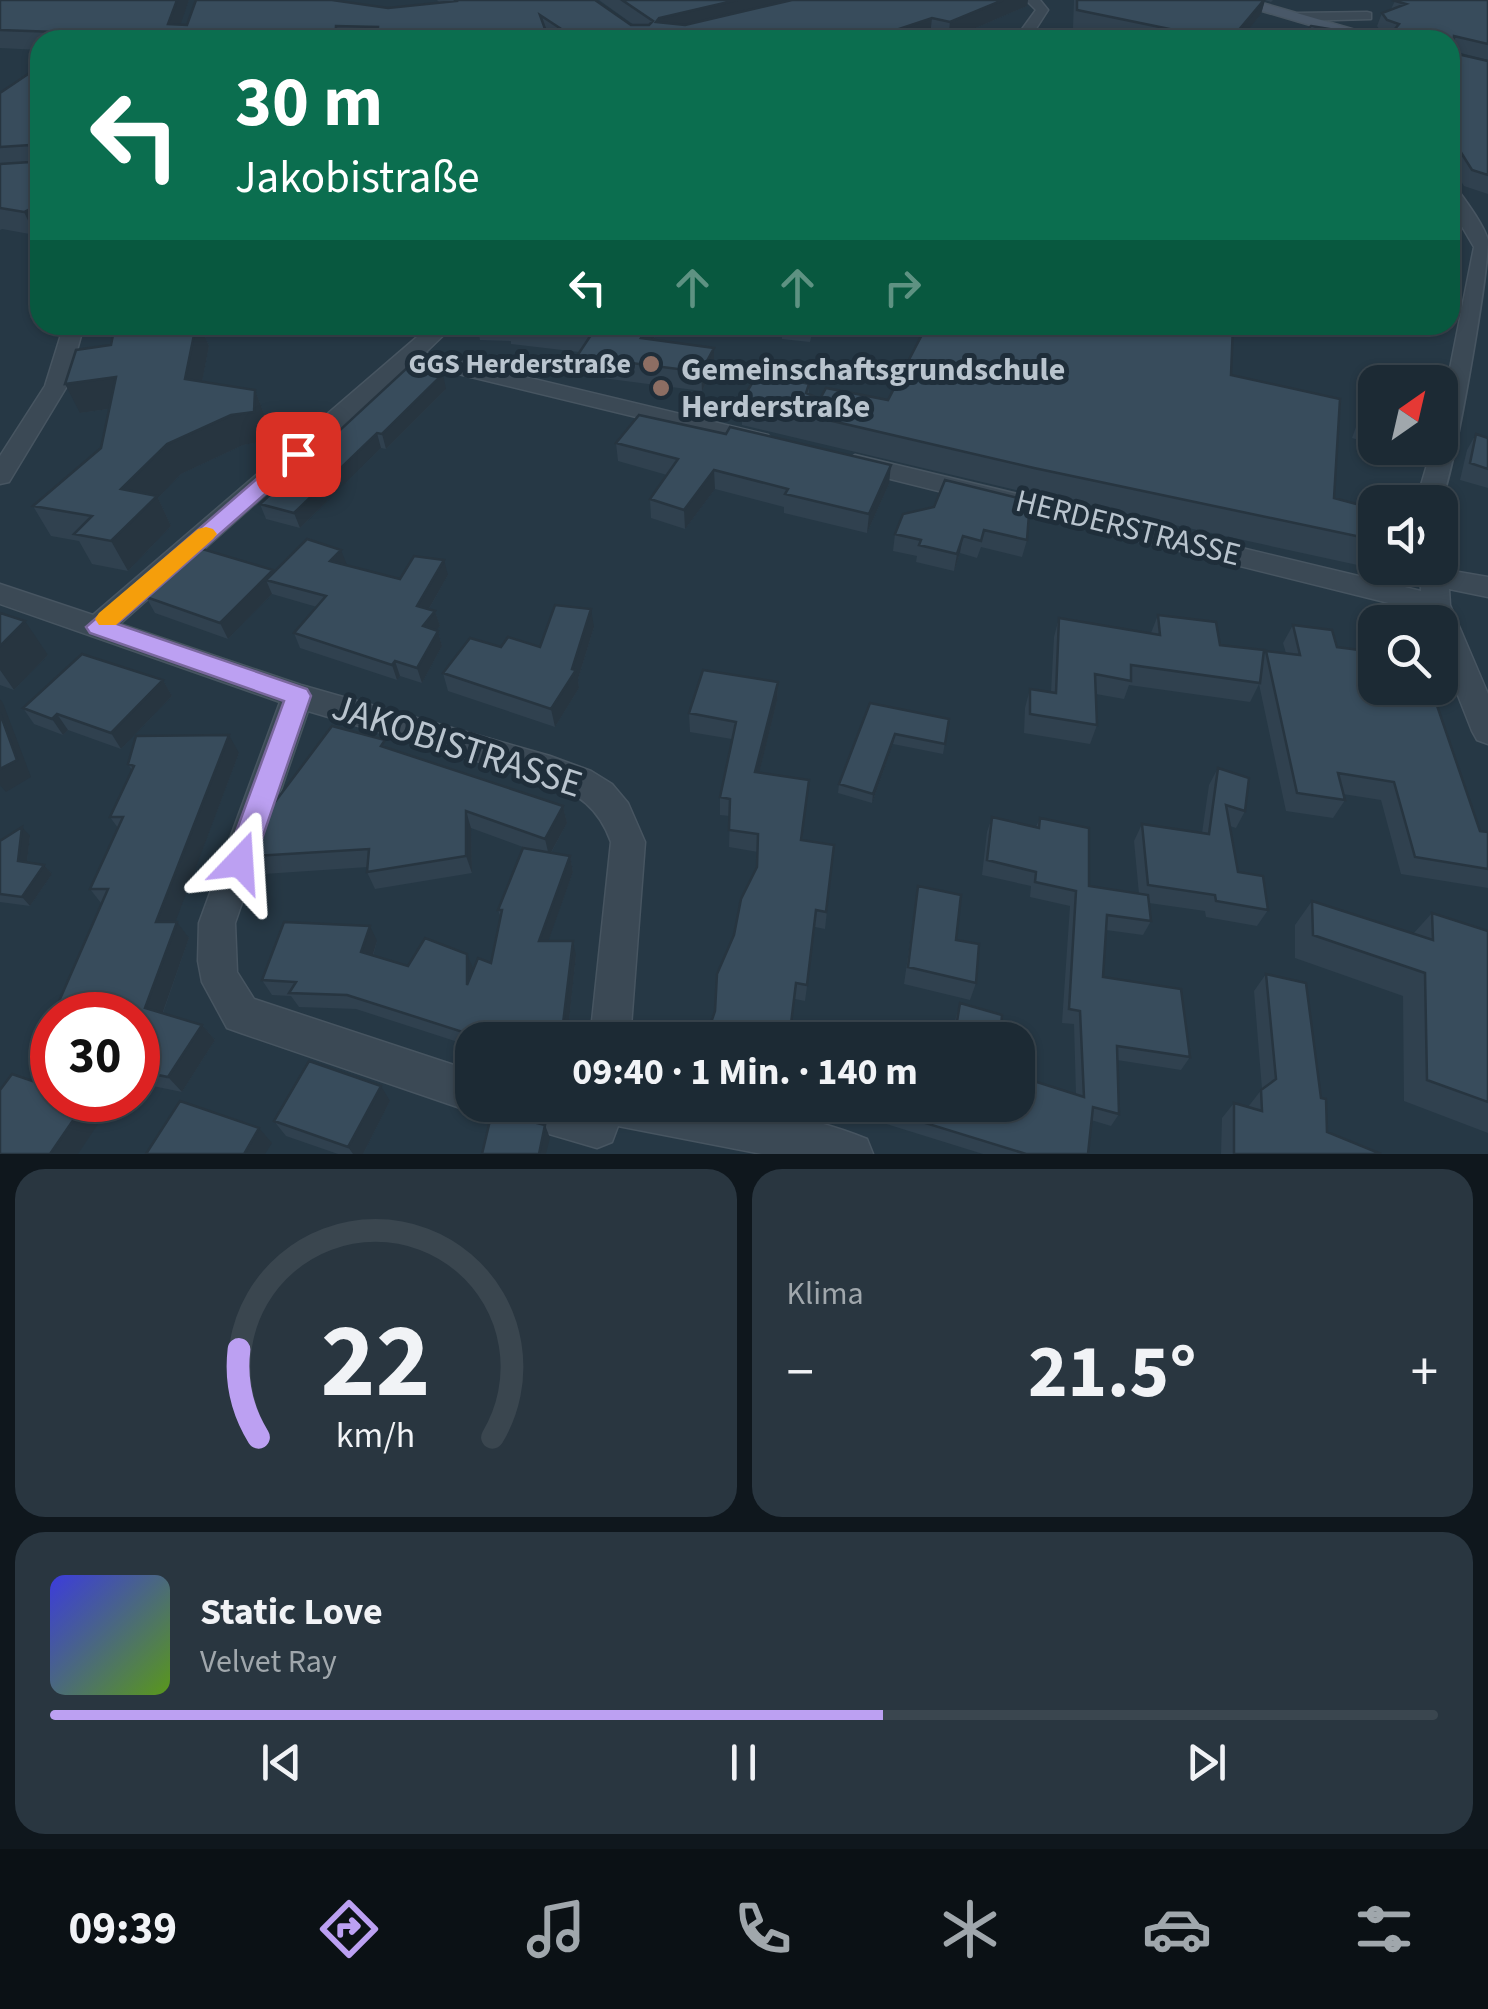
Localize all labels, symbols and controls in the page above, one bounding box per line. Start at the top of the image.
text: 30 m [235,53,383,153]
icon: left [70,70,200,200]
text: Jakobistraße [235,146,480,210]
icon: left [560,260,615,315]
icon: ahead [665,260,720,315]
icon: ahead [770,260,825,315]
icon: right [875,260,930,315]
place label: GGS Herderstraße [409,344,631,384]
place label: Gemeinschaftsgrundschule Herderstraße [681,347,1065,430]
marker: GGS Herderstraße [640,353,662,375]
north arrow [1358,365,1458,465]
map controls [1358,365,1458,705]
marker: Gemeinschaftsgrundschule Herderstraße [650,377,672,399]
pin [256,412,341,497]
icon: arrive [271,427,326,482]
street label: HERDERSTRASSE [1011,478,1245,578]
button: sound [1358,485,1458,585]
button: search [1358,605,1458,705]
street label: JAKOBISTRASSE [325,680,589,812]
position arrow [188,810,292,914]
speed limit sign: 30 [30,992,160,1122]
text: 09:40 · 1 Min. · 140 m [572,1045,918,1099]
text: Klima [787,1271,864,1317]
text: 22 [321,1289,431,1437]
text: 21.5° [1028,1319,1197,1426]
text: − [787,1334,814,1412]
text: + [1411,1334,1438,1412]
text: km/h [336,1410,415,1461]
text: Static Love [200,1585,383,1639]
text: Velvet Ray [200,1639,337,1685]
icon: previous [254,1735,309,1790]
icon: pause [716,1735,771,1790]
icon: next [1179,1735,1234,1790]
icon: directions [314,1894,384,1964]
icon: music [521,1894,591,1964]
icon: phone [728,1894,798,1964]
icon: climate [935,1894,1005,1964]
icon: car [1142,1894,1212,1964]
icon: filters [1349,1894,1419,1964]
text: 09:39 [69,1897,177,1961]

